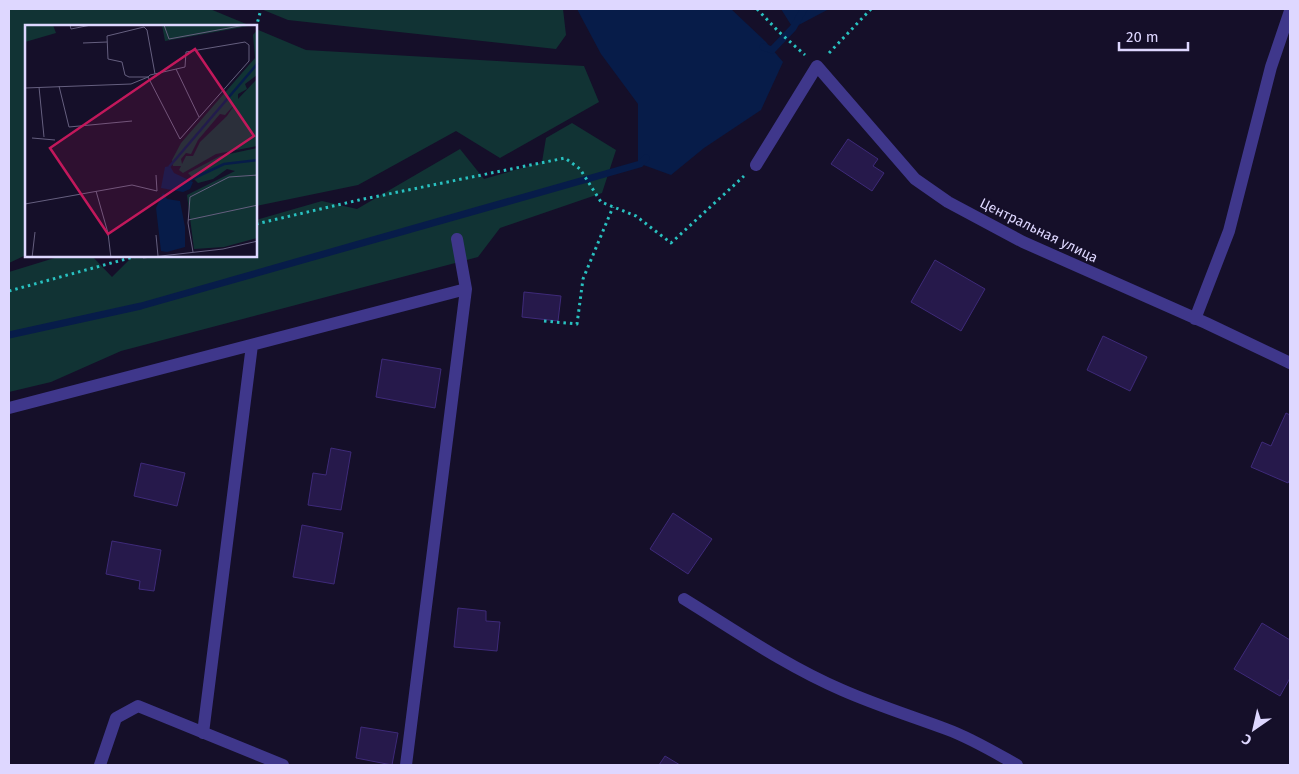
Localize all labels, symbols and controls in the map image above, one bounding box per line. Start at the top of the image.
scale bar [1119,20,1188,52]
inset map [25,25,258,258]
text: 20 m [1126,28,1159,46]
street label: Центральная улица [977,195,1100,266]
north arrow [1229,704,1279,754]
text: С [1239,730,1255,749]

